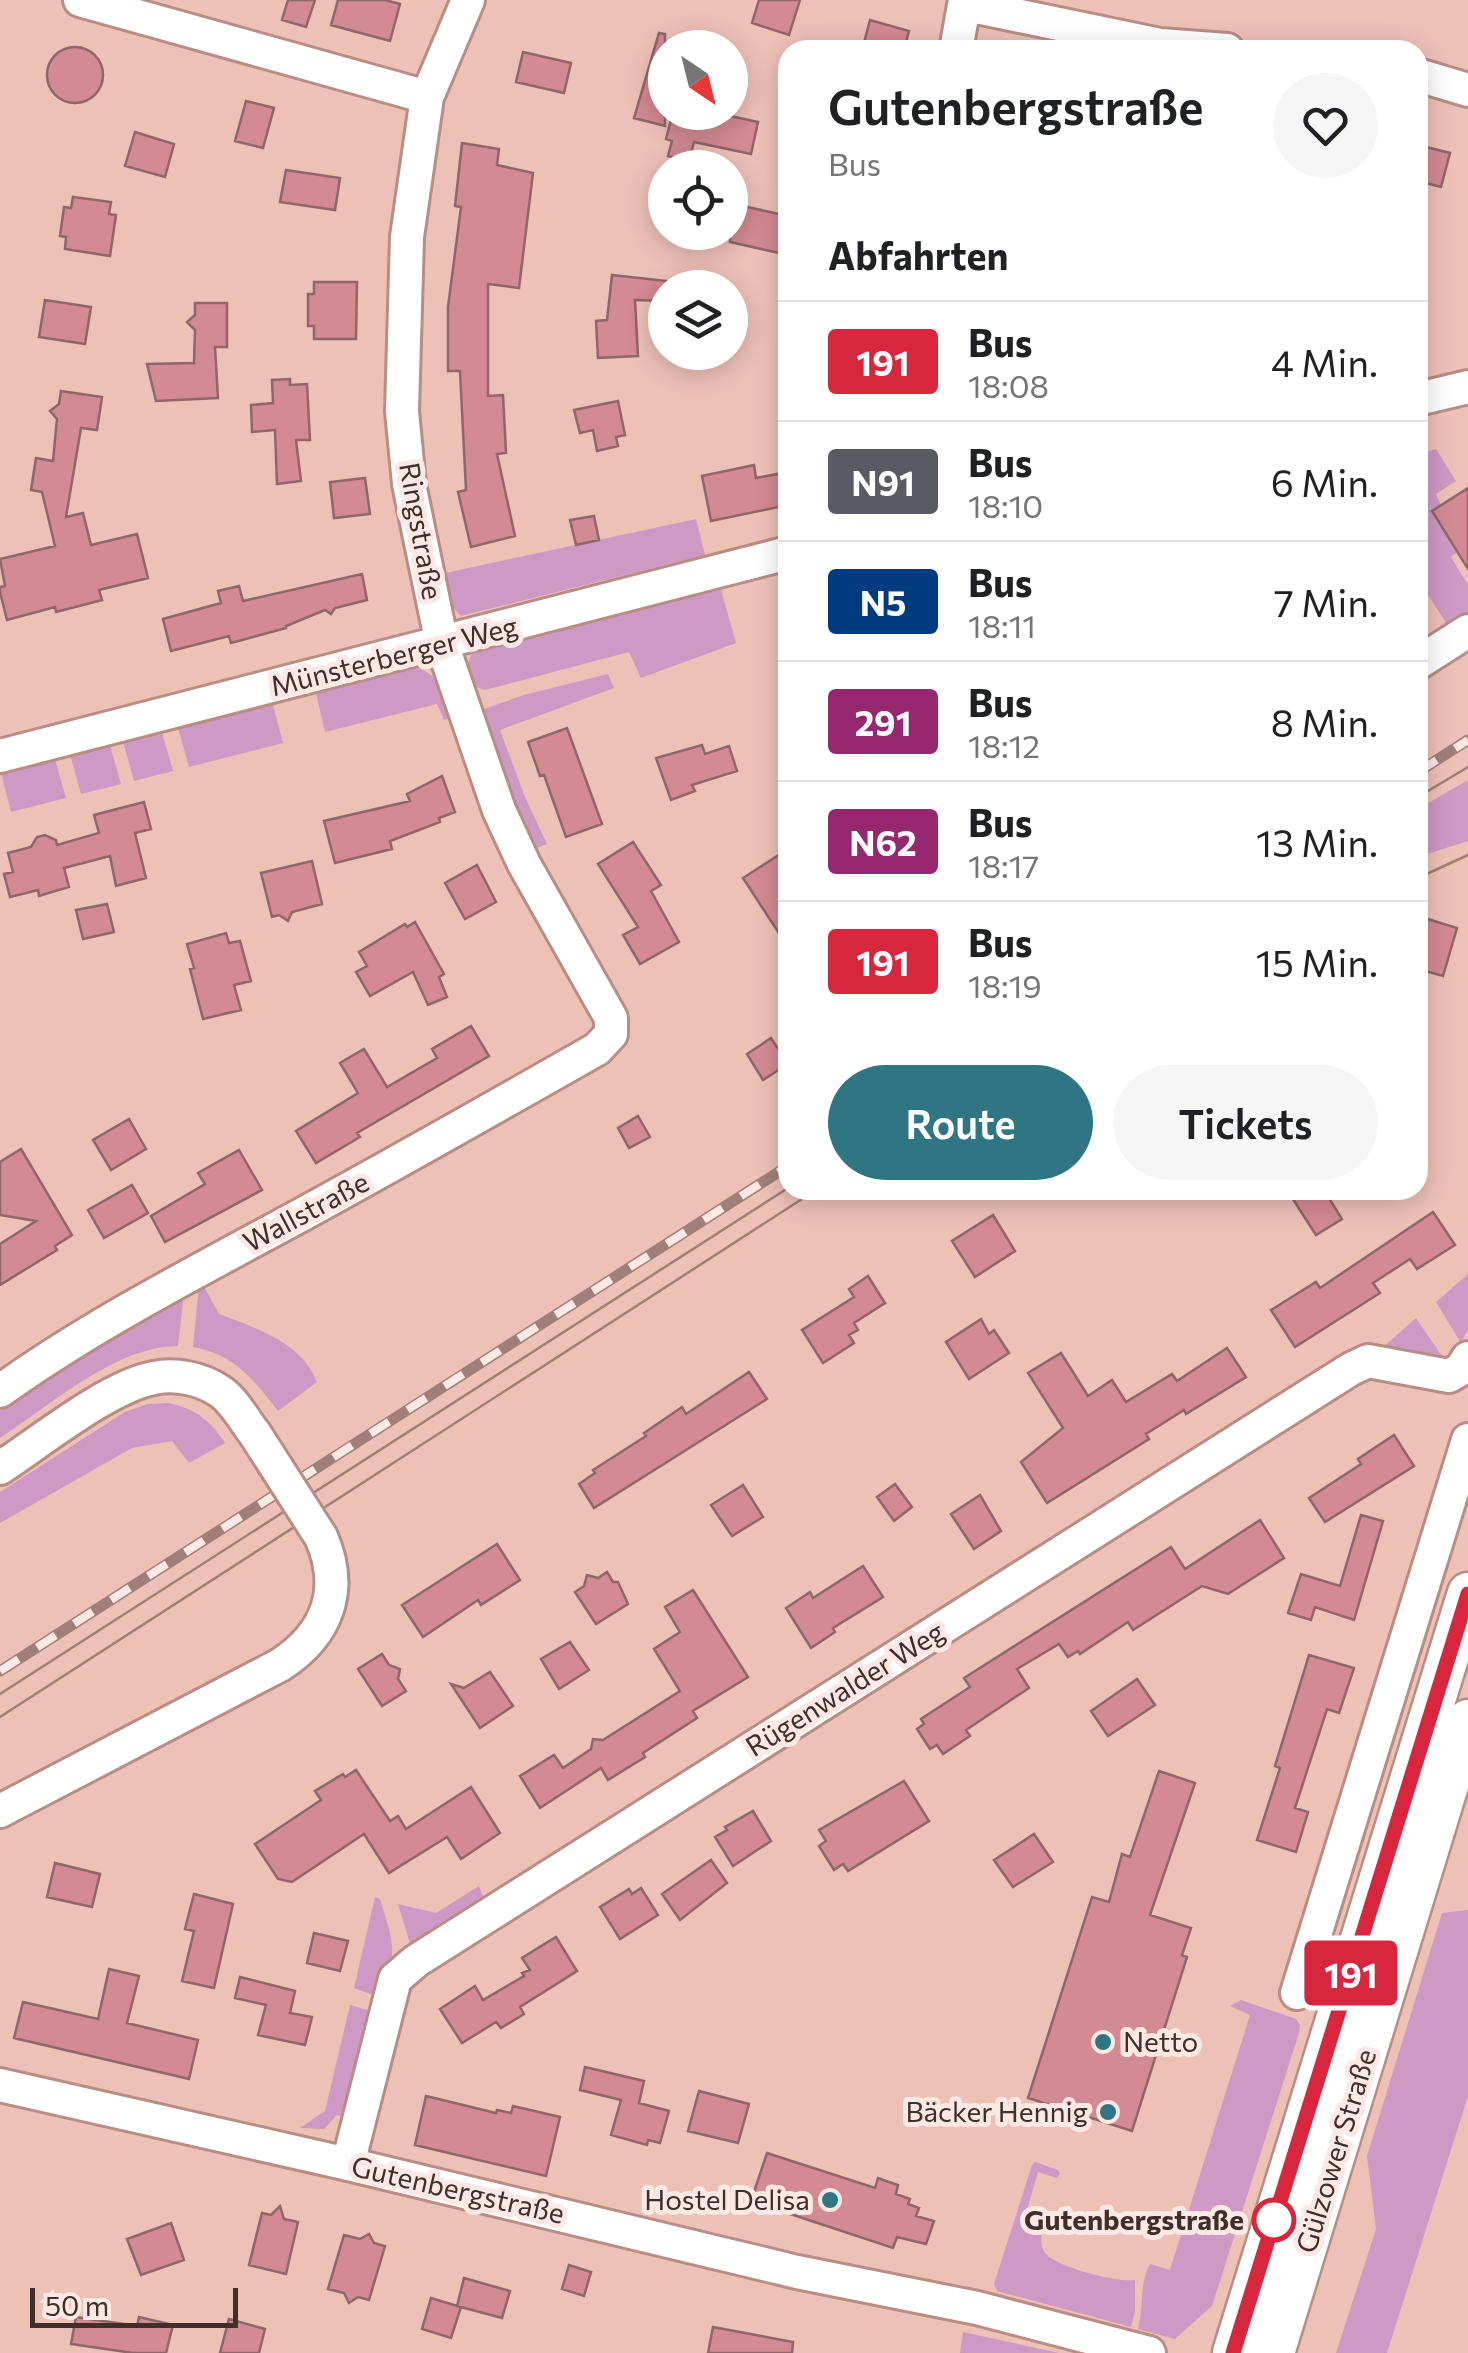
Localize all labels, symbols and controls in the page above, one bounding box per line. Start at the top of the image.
north arrow [648,30,748,130]
map controls [648,30,748,370]
button: heart [1273,73,1378,178]
text: Gutenbergstraße [828,76,1204,135]
text: Bus [828,143,881,183]
button: locate [648,150,748,250]
text: Abfahrten [828,231,1008,278]
button: layers [648,270,748,370]
text: Bus [968,318,1033,365]
text: 4 Min. [1271,338,1378,385]
text: 191 [856,340,910,383]
text: 18:08 [968,365,1049,405]
text: Bus [968,438,1033,485]
text: 6 Min. [1271,458,1378,505]
street label: Ringstraße [393,460,451,602]
text: N91 [851,460,915,503]
text: 18:10 [968,485,1043,525]
text: Bus [968,558,1033,605]
text: 7 Min. [1274,578,1378,625]
text: N5 [860,580,906,623]
text: 18:11 [968,605,1036,645]
street label: Münsterberger Weg [267,608,521,702]
text: Bus [968,678,1033,725]
text: 8 Min. [1271,698,1378,745]
text: 291 [854,700,912,743]
text: 18:12 [968,725,1040,765]
text: Bus [968,798,1033,845]
text: 13 Min. [1256,818,1378,865]
text: N62 [849,820,917,863]
text: 18:17 [968,845,1039,885]
text: Bus [968,918,1033,965]
text: 15 Min. [1256,938,1378,985]
text: 191 [856,940,910,983]
text: 18:19 [968,965,1042,1005]
button: Route [828,1065,1093,1180]
button: Tickets [1113,1065,1378,1180]
street label: Wallstraße [237,1164,374,1258]
street label: Rügenwalder Weg [739,1613,950,1763]
line badge: 191 [1294,1940,1408,2006]
text: 191 [1324,1952,1378,1995]
place label: Netto [1123,2024,1198,2058]
marker: Netto [1092,2031,1114,2053]
street label: Gülzower Straße [1288,2045,1382,2257]
place label: Bäcker Hennig [905,2094,1088,2128]
marker: Bäcker Hennig [1097,2101,1119,2123]
street label: Gutenbergstraße [348,2148,568,2230]
place label: Hostel Delisa [644,2182,810,2216]
marker: Hostel Delisa [819,2189,841,2211]
marker: Gutenbergstraße [1253,2199,1295,2241]
place label: Gutenbergstraße [1024,2202,1244,2236]
scale bar [30,2283,238,2328]
text: 50 m [45,2288,109,2322]

